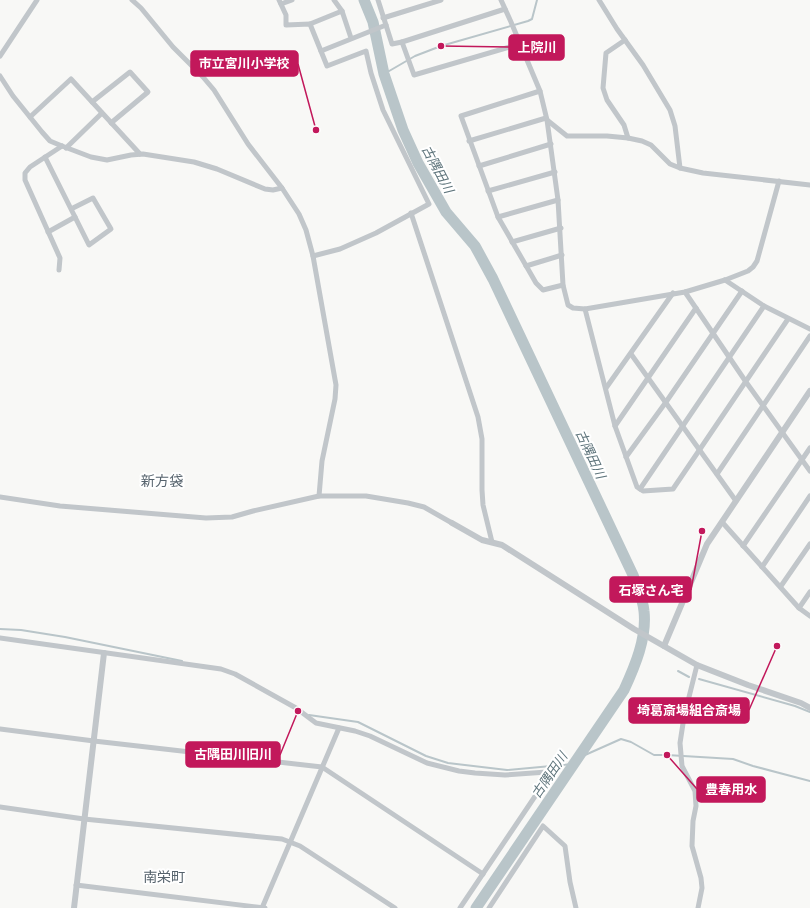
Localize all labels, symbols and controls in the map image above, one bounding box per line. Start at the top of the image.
callout: 上院川 [509,35,564,60]
text: 上院川 [517,38,557,56]
callout: 市立宮川小学校 [191,51,298,76]
text: 市立宮川小学校 [198,54,290,72]
water label: 古隅田川 [418,142,459,198]
water label: 古隅田川 [572,427,611,483]
district label: 新方袋 [141,471,183,490]
callout: 石塚さん宅 [610,577,691,602]
text: 石塚さん宅 [618,581,684,599]
callout: 埼葛斎場組合斎場 [629,698,749,723]
text: 埼葛斎場組合斎場 [637,701,741,719]
callout: 古隅田川旧川 [186,742,280,767]
text: 古隅田川旧川 [194,745,272,763]
water label: 古隅田川 [527,747,572,802]
callout: 豊春用水 [697,777,765,802]
text: 豊春用水 [705,780,757,798]
district label: 南栄町 [143,867,185,886]

